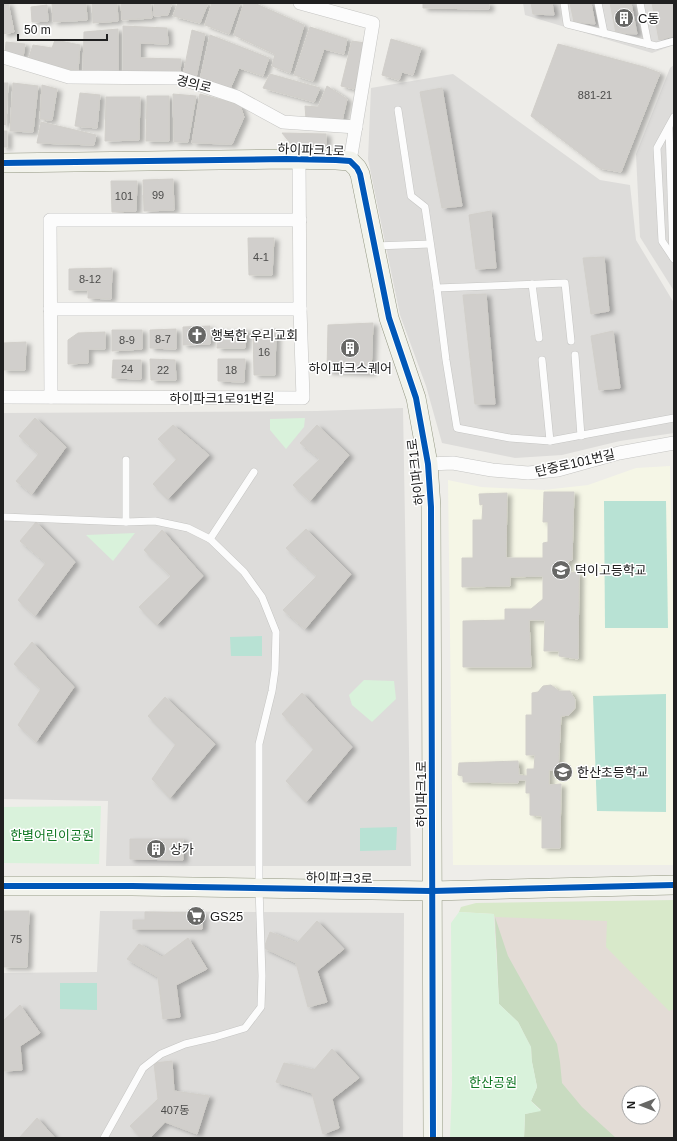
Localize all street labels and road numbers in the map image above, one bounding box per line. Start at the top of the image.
street label: 경의로 [175,72,213,96]
street label: 하이파크1로 [277,141,345,159]
street label: 하이파크1로91번길 [169,391,275,406]
street label: 하이파크1로 [404,438,428,506]
street label: 탄중로101번길 [534,447,616,479]
street label: 하이파크1로 [414,760,429,828]
street label: 하이파크3로 [305,870,373,886]

